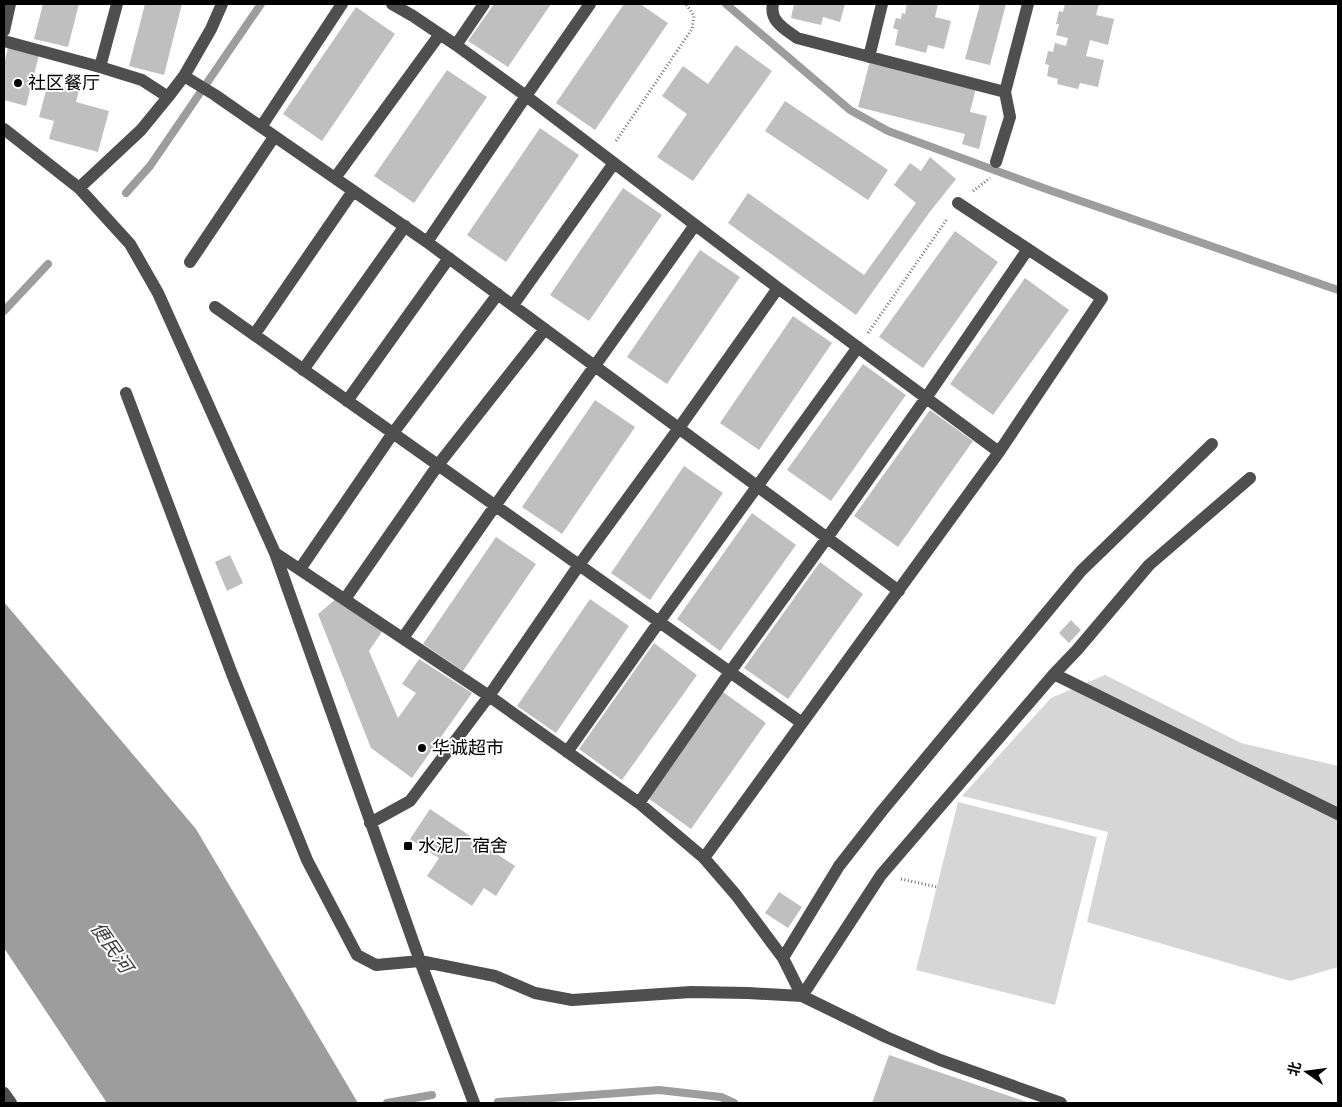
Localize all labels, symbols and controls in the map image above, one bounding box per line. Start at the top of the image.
place label: 社区餐厅 [28,69,100,96]
marker: 社区餐厅 [12,77,24,89]
place label: 华诚超市 [432,734,504,761]
marker: 华诚超市 [416,742,428,754]
place label: 水泥厂宿舍 [418,832,508,859]
marker: 水泥厂宿舍 [402,840,414,852]
water label: 便民河 [84,915,143,982]
north arrow [1282,1047,1332,1097]
text: 北 [1282,1059,1306,1078]

